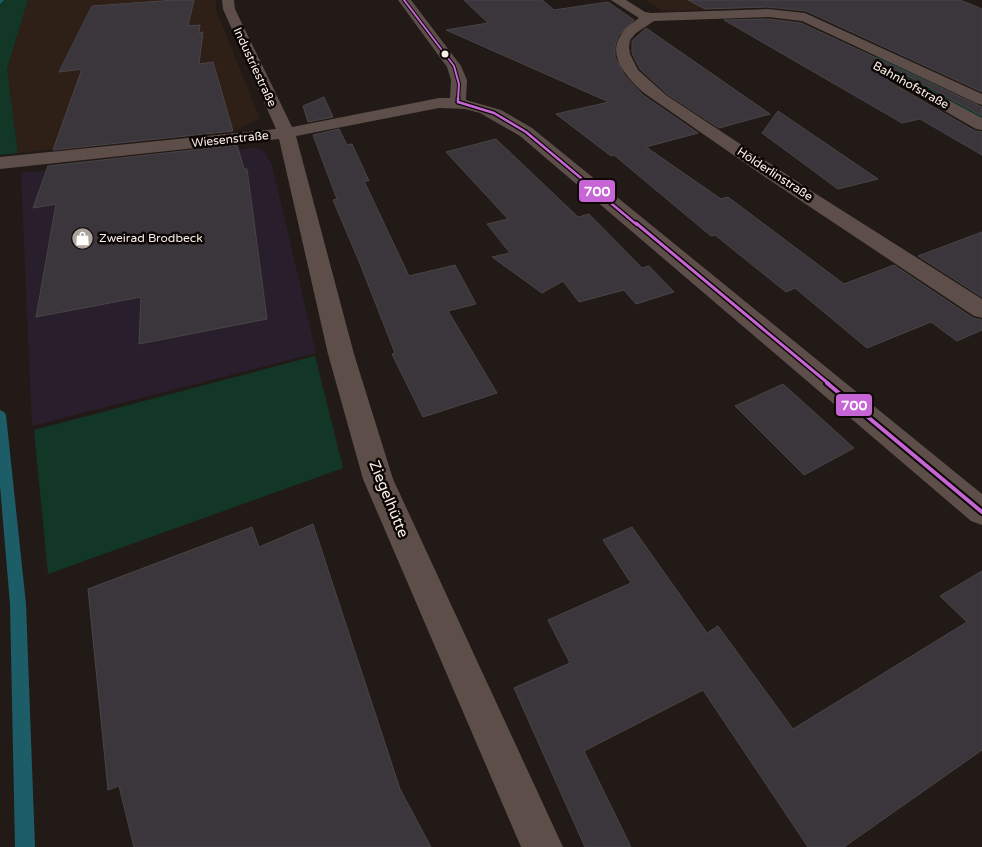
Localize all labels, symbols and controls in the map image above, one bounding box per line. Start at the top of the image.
street label: Industriestraße [231,25,280,109]
unlabelled marker [440,49,450,59]
street label: Bahnhofstraße [871,58,952,112]
street label: Wiesenstraße [191,128,269,150]
street label: Hölderlinstraße [735,144,816,204]
line badge: 700 [578,179,616,203]
text: 700 [584,183,610,200]
shop icon: Zweirad Brodbeck [71,226,95,250]
place label: Zweirad Brodbeck [99,231,203,245]
line badge: 700 [835,393,873,417]
text: 700 [841,397,867,414]
street label: Ziegelhütte [365,458,413,540]

